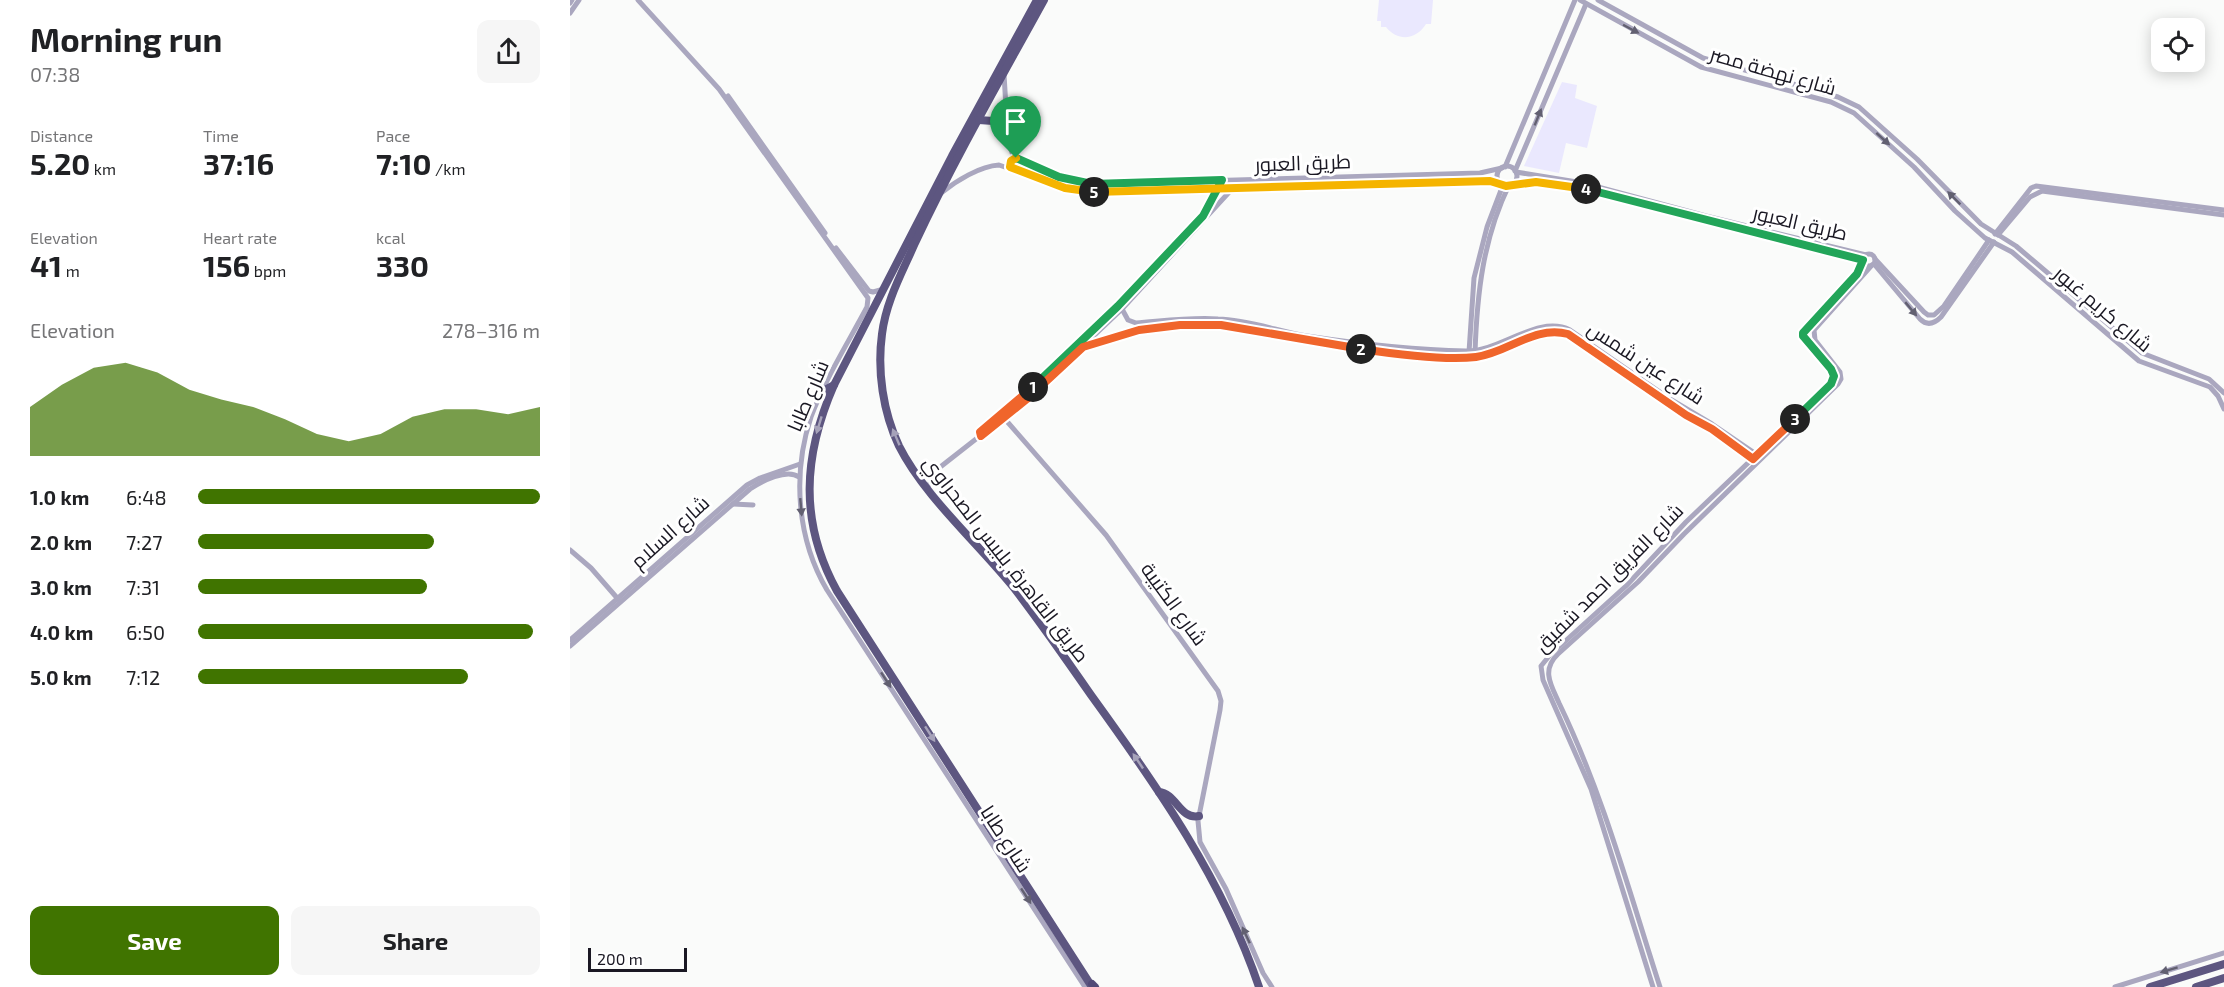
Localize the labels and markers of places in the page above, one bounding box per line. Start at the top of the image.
pin [990,96,1041,158]
pin: 4 [1571,174,1601,204]
pin: 5 [1079,177,1109,207]
pin: 2 [1346,334,1376,364]
pin: 1 [1018,372,1048,402]
pin: 3 [1780,404,1810,434]

